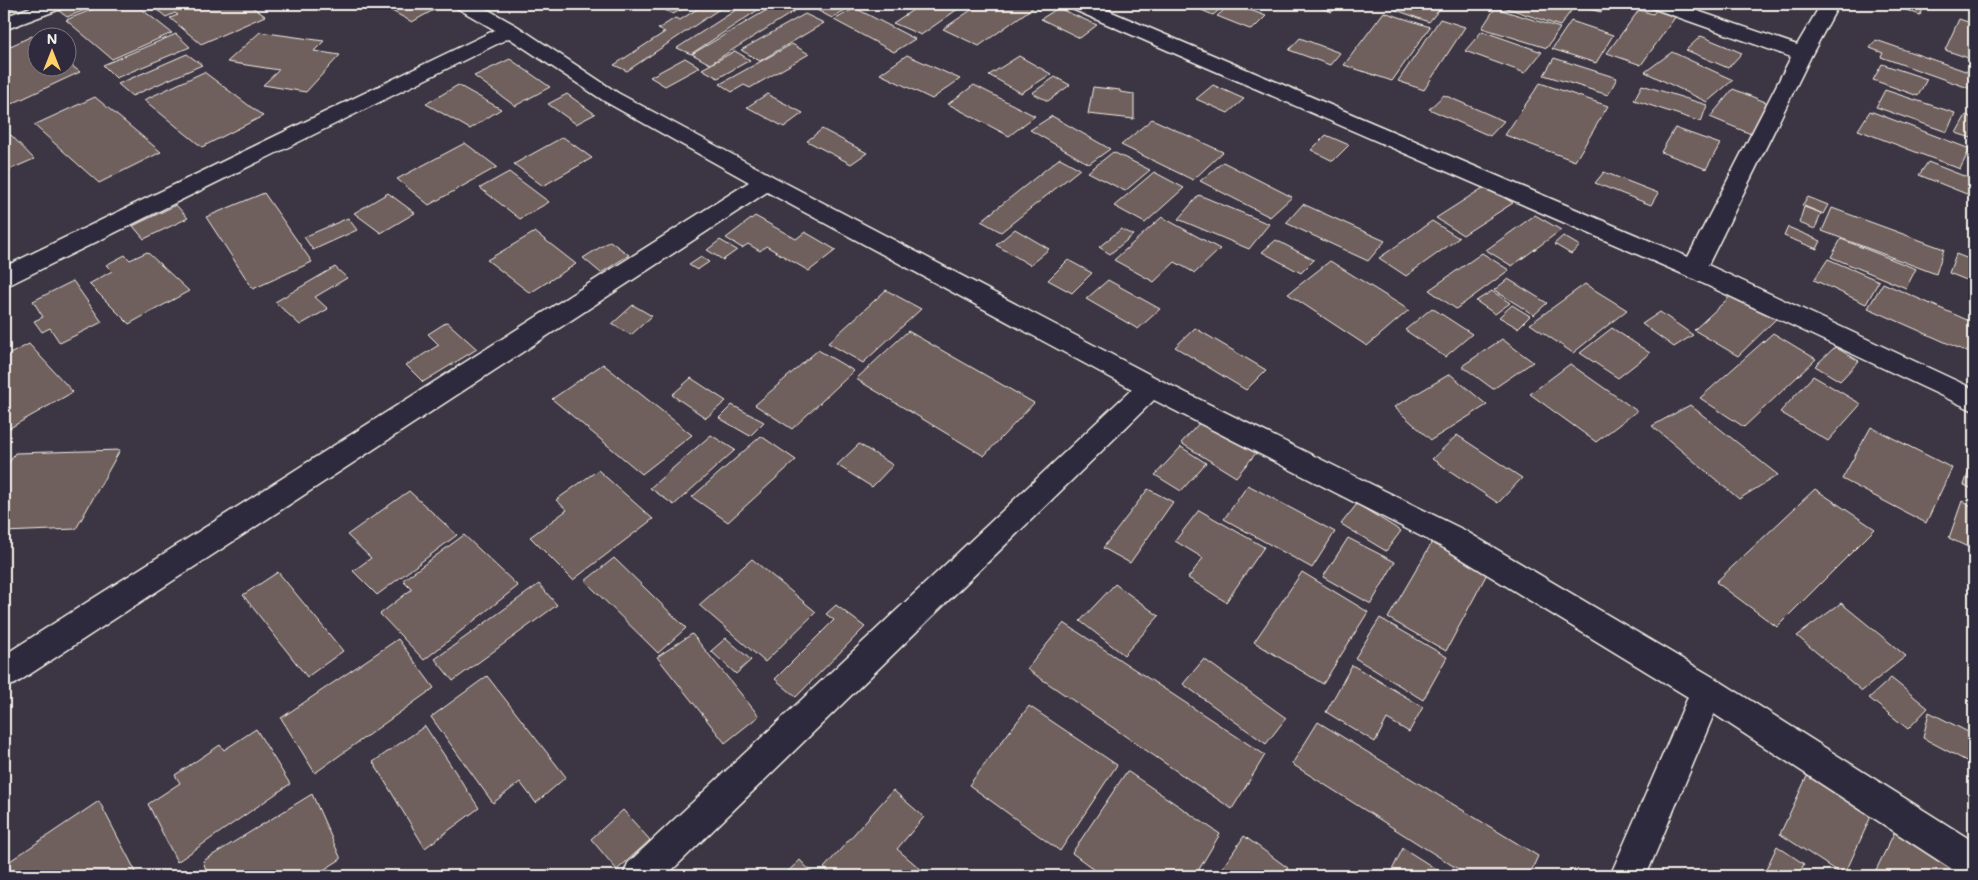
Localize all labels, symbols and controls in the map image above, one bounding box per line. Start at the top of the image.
north arrow [28,28,78,78]
text: N [47,29,57,48]

